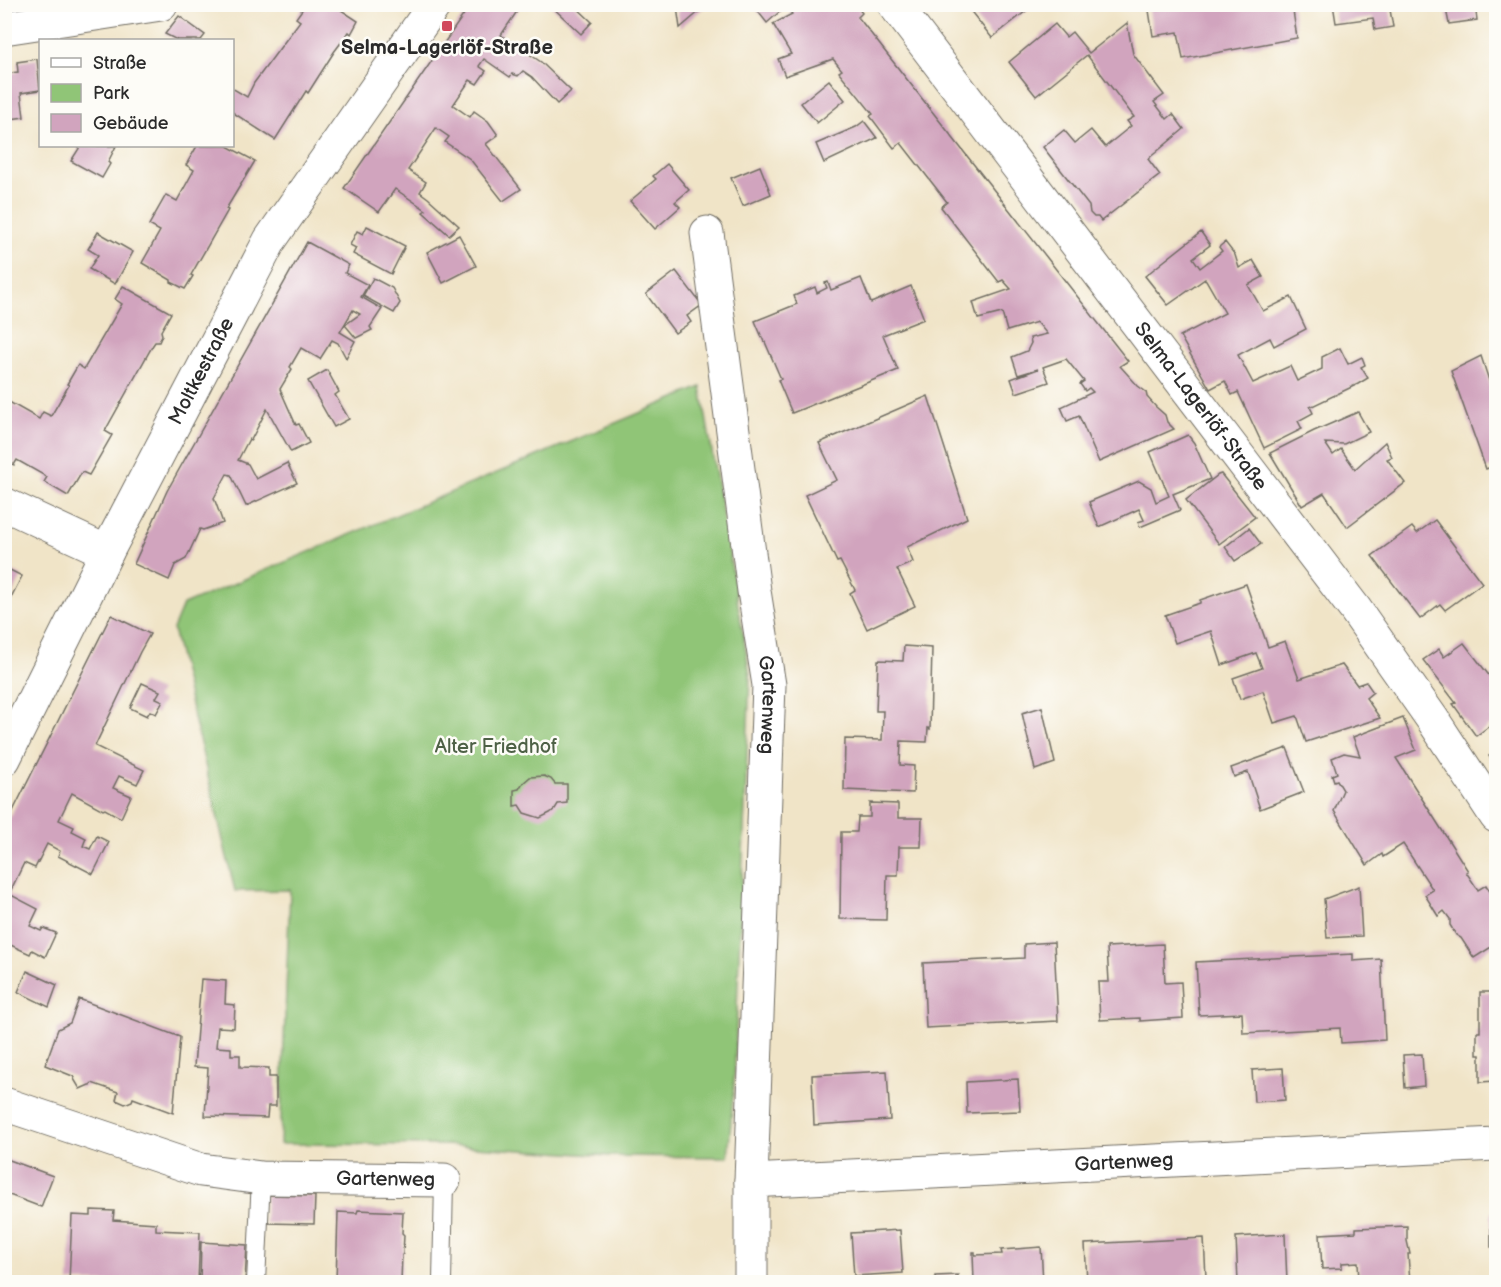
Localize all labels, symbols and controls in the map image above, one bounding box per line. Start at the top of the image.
marker: Selma-Lagerlöf-Straße [440,19,454,33]
place label: Selma-Lagerlöf-Straße [341,36,553,60]
legend [39,39,234,147]
text: Straße [93,53,147,74]
text: Park [93,83,129,104]
text: Gebäude [93,113,169,134]
street label: Moltkestraße [163,313,239,429]
street label: Selma-Lagerlöf-Straße [1129,318,1272,495]
street label: Gartenweg [752,654,781,755]
park label: Alter Friedhof [435,735,557,759]
street label: Gartenweg [1074,1148,1174,1177]
street label: Gartenweg [336,1167,435,1192]

